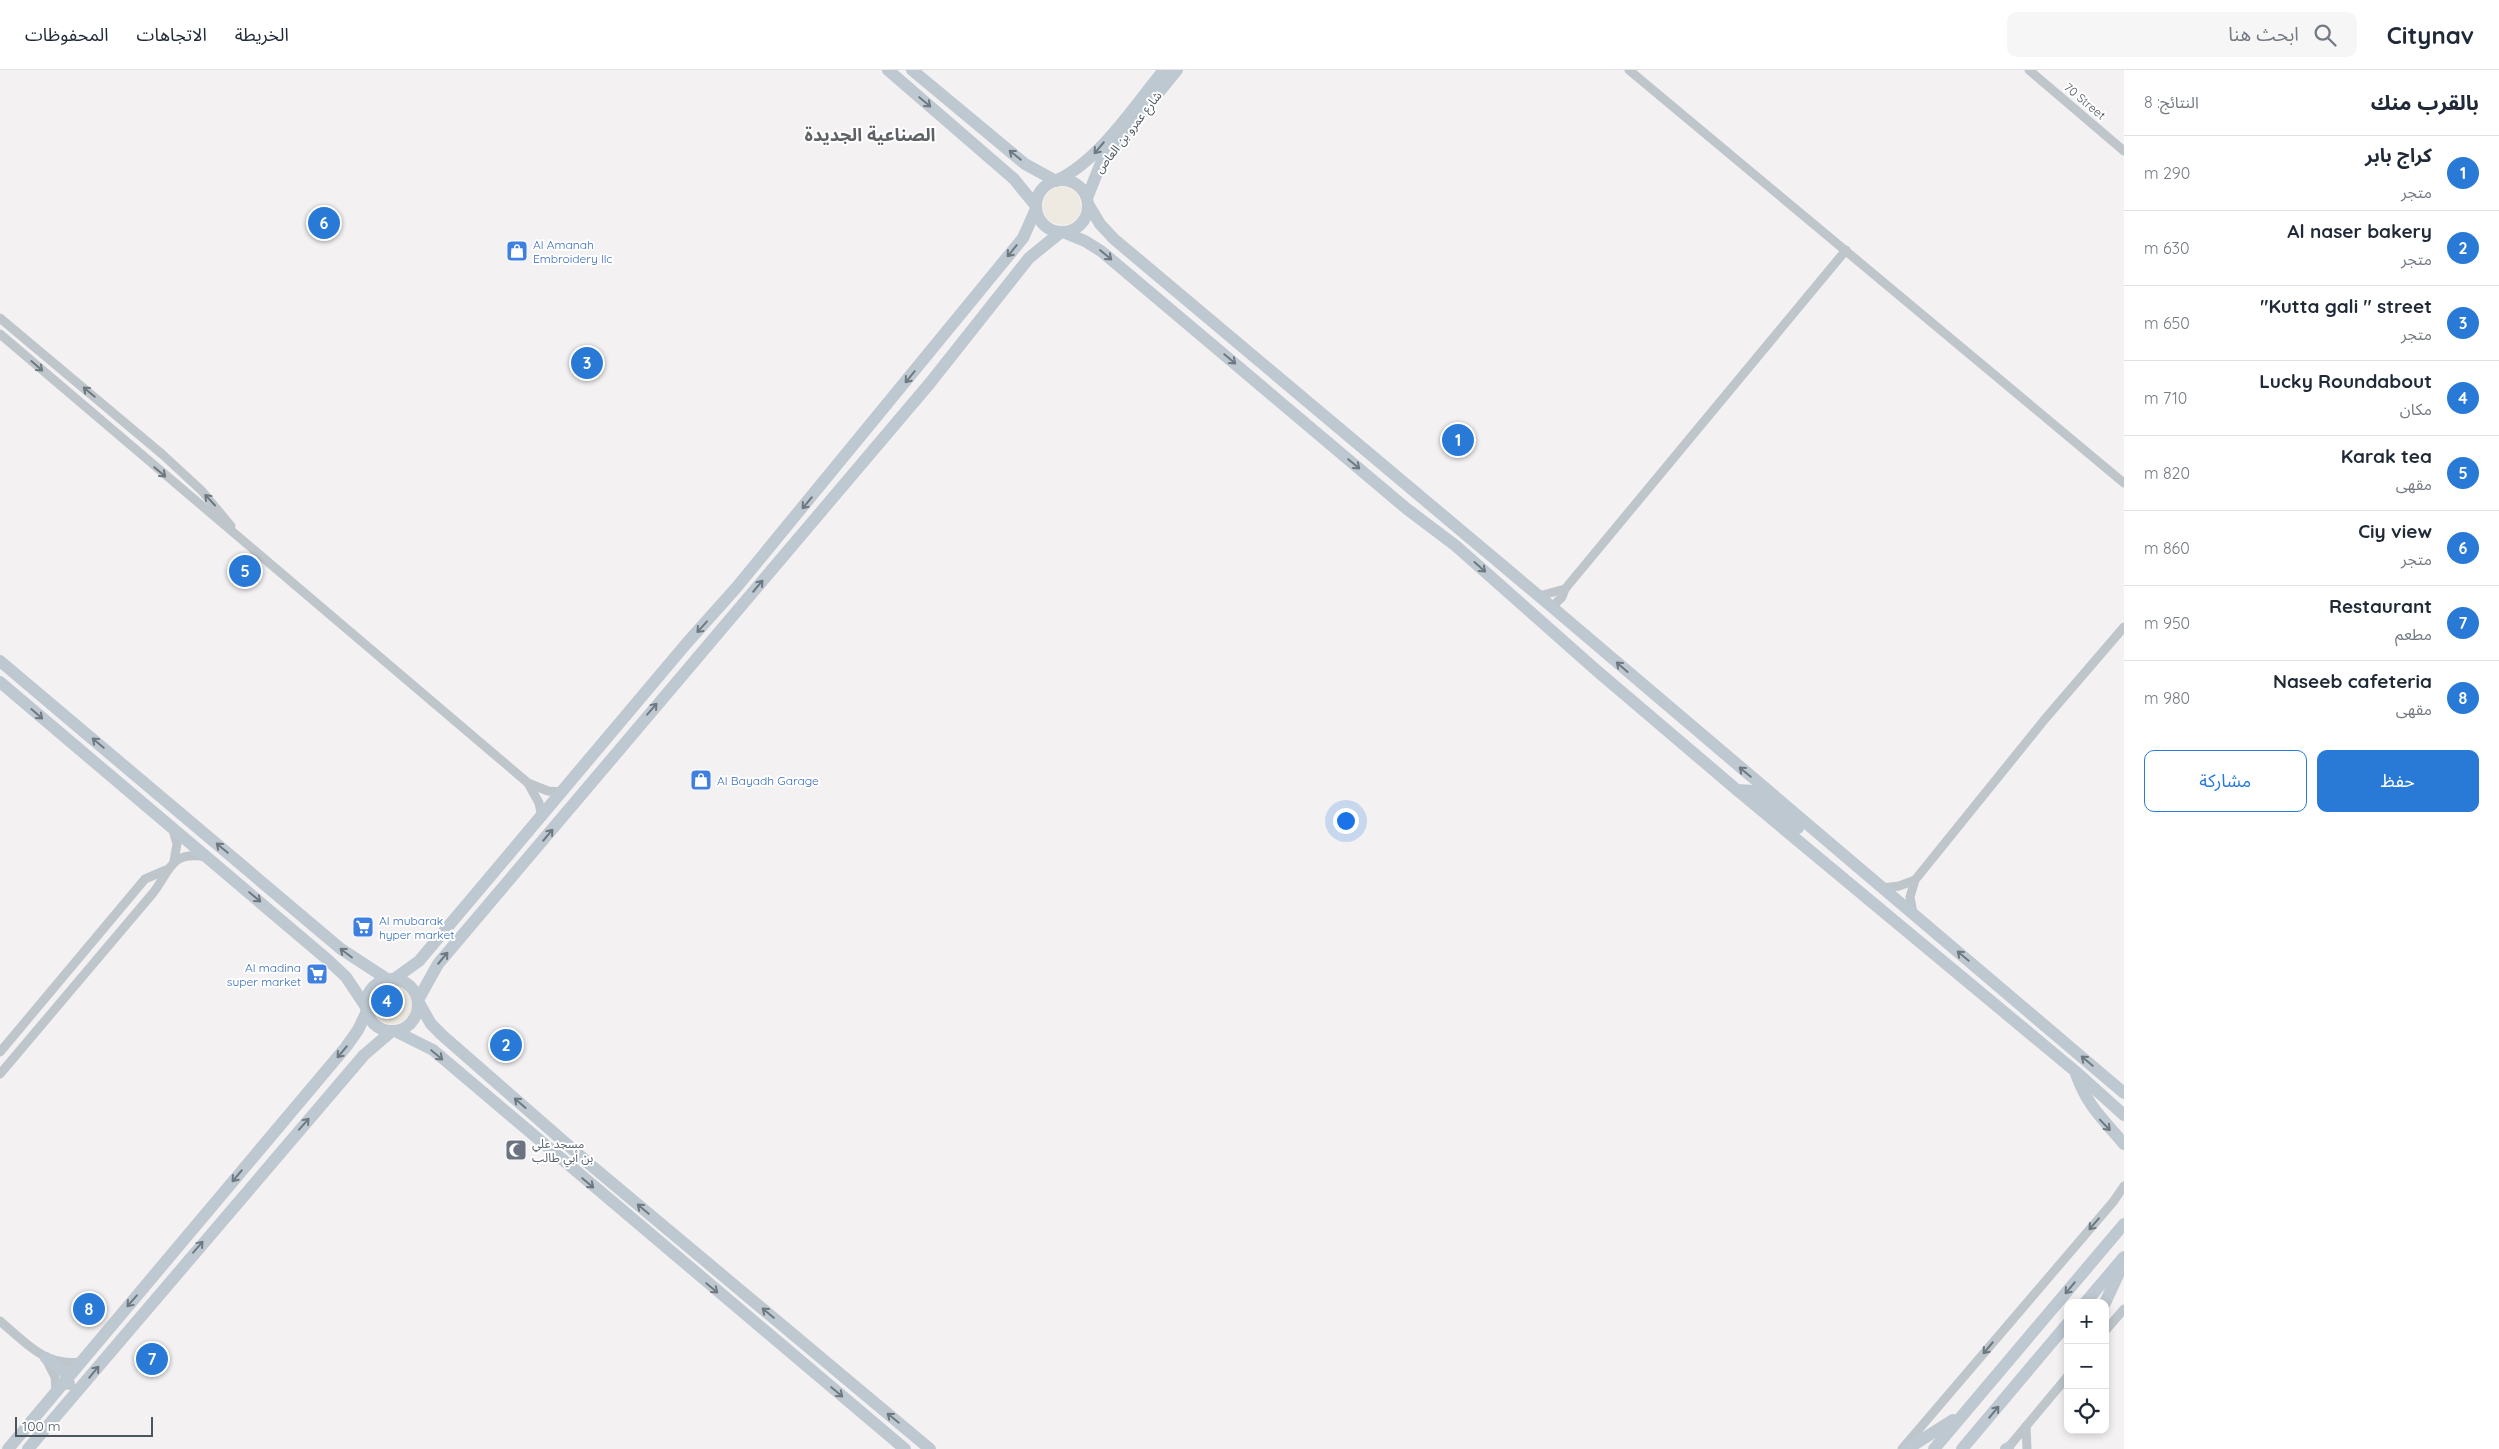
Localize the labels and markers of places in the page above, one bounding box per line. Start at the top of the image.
pin: 6 [308,204,340,242]
place label: Al Amanah Embroidery llc [533,237,613,266]
shop icon: Al Amanah Embroidery llc [505,239,529,263]
pin: 3 [571,344,603,382]
pin: 1 [1442,421,1474,459]
pin: 5 [229,552,261,590]
shop icon: Al Bayadh Garage [689,768,713,792]
place label: Al Bayadh Garage [717,773,819,788]
place label: Al mubarak hyper market [379,913,454,942]
supermarket icon: Al mubarak hyper market [351,915,375,939]
place label: Al madina super market [227,960,301,989]
supermarket icon: Al madina super market [305,962,329,986]
pin: 4 [371,982,403,1020]
pin: 2 [490,1026,522,1064]
place label: مسجد علي بن أبي طالب [532,1136,593,1167]
mosque icon: مسجد علي بن أبي طالب [504,1138,528,1162]
pin: 8 [73,1290,105,1328]
pin: 7 [136,1340,168,1378]

